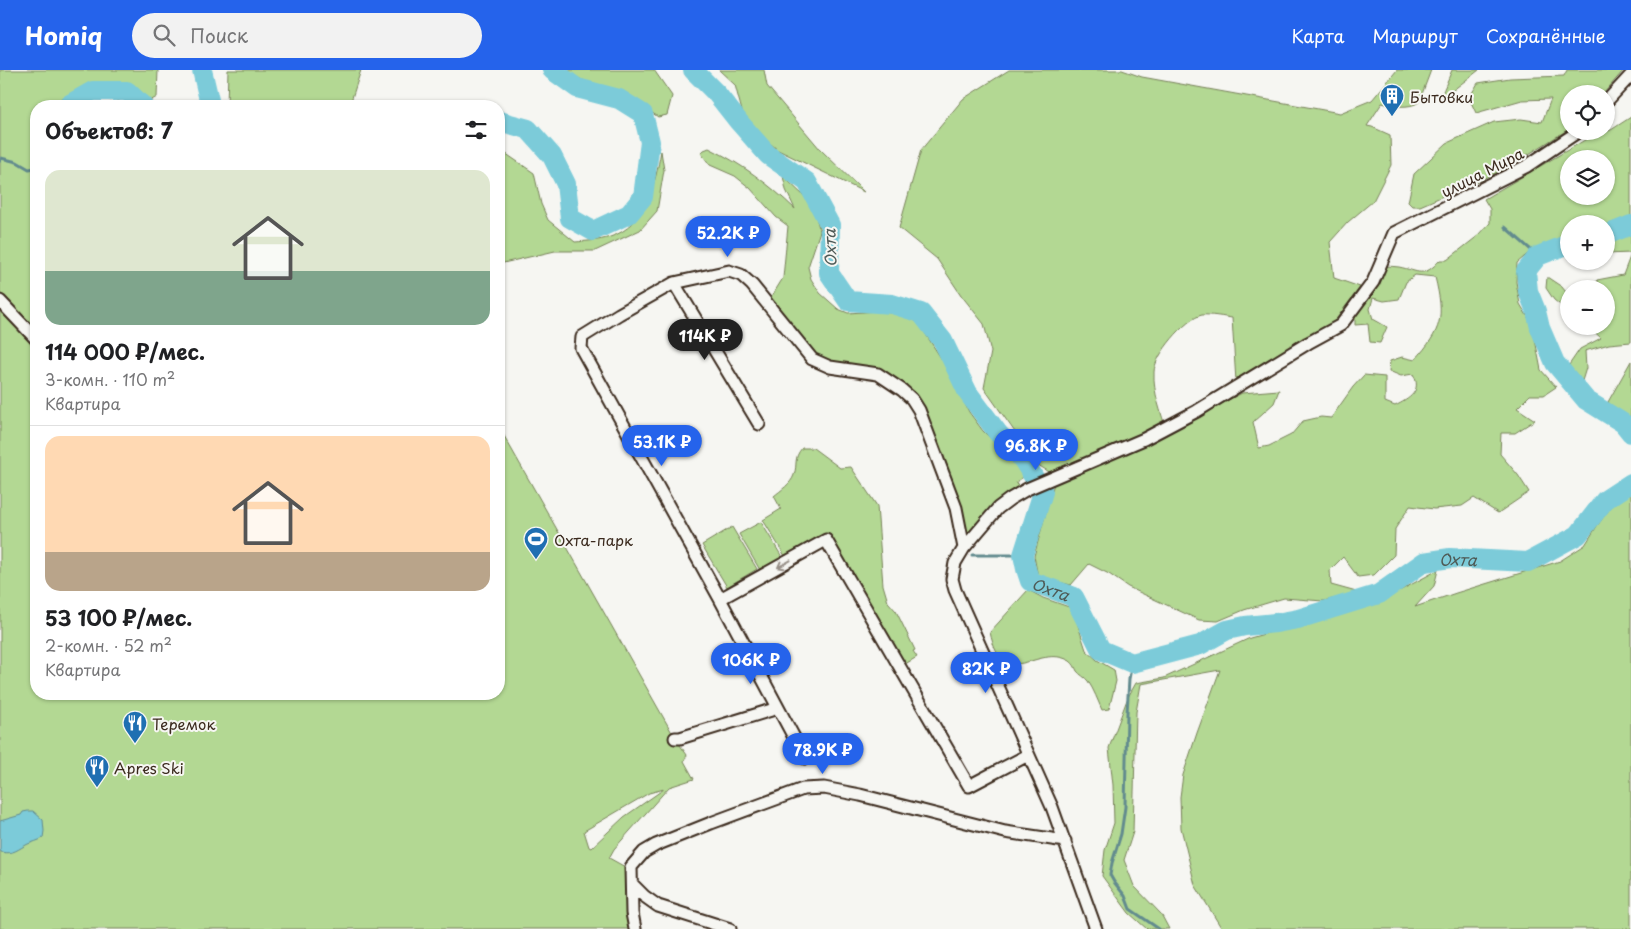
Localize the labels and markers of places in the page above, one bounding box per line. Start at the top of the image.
building icon: Бытовки [1379,83,1405,117]
place label: Бытовки [1410,85,1473,108]
pin: 52.2K ₽ [682,216,774,258]
pin: 114K ₽ [664,318,746,361]
pin: 53.1K ₽ [616,424,708,467]
pin: 96.8K ₽ [990,428,1082,471]
sports icon: Охта-парк [523,526,549,560]
place label: Охта-парк [554,528,633,551]
pin: 106K ₽ [710,642,792,685]
pin: 82K ₽ [951,652,1021,694]
restaurant icon: Теремок [122,710,148,744]
place label: Теремок [152,712,215,735]
pin: 78.9K ₽ [777,732,869,775]
restaurant icon: Apres Ski [84,754,110,788]
place label: Apres Ski [114,756,184,779]

